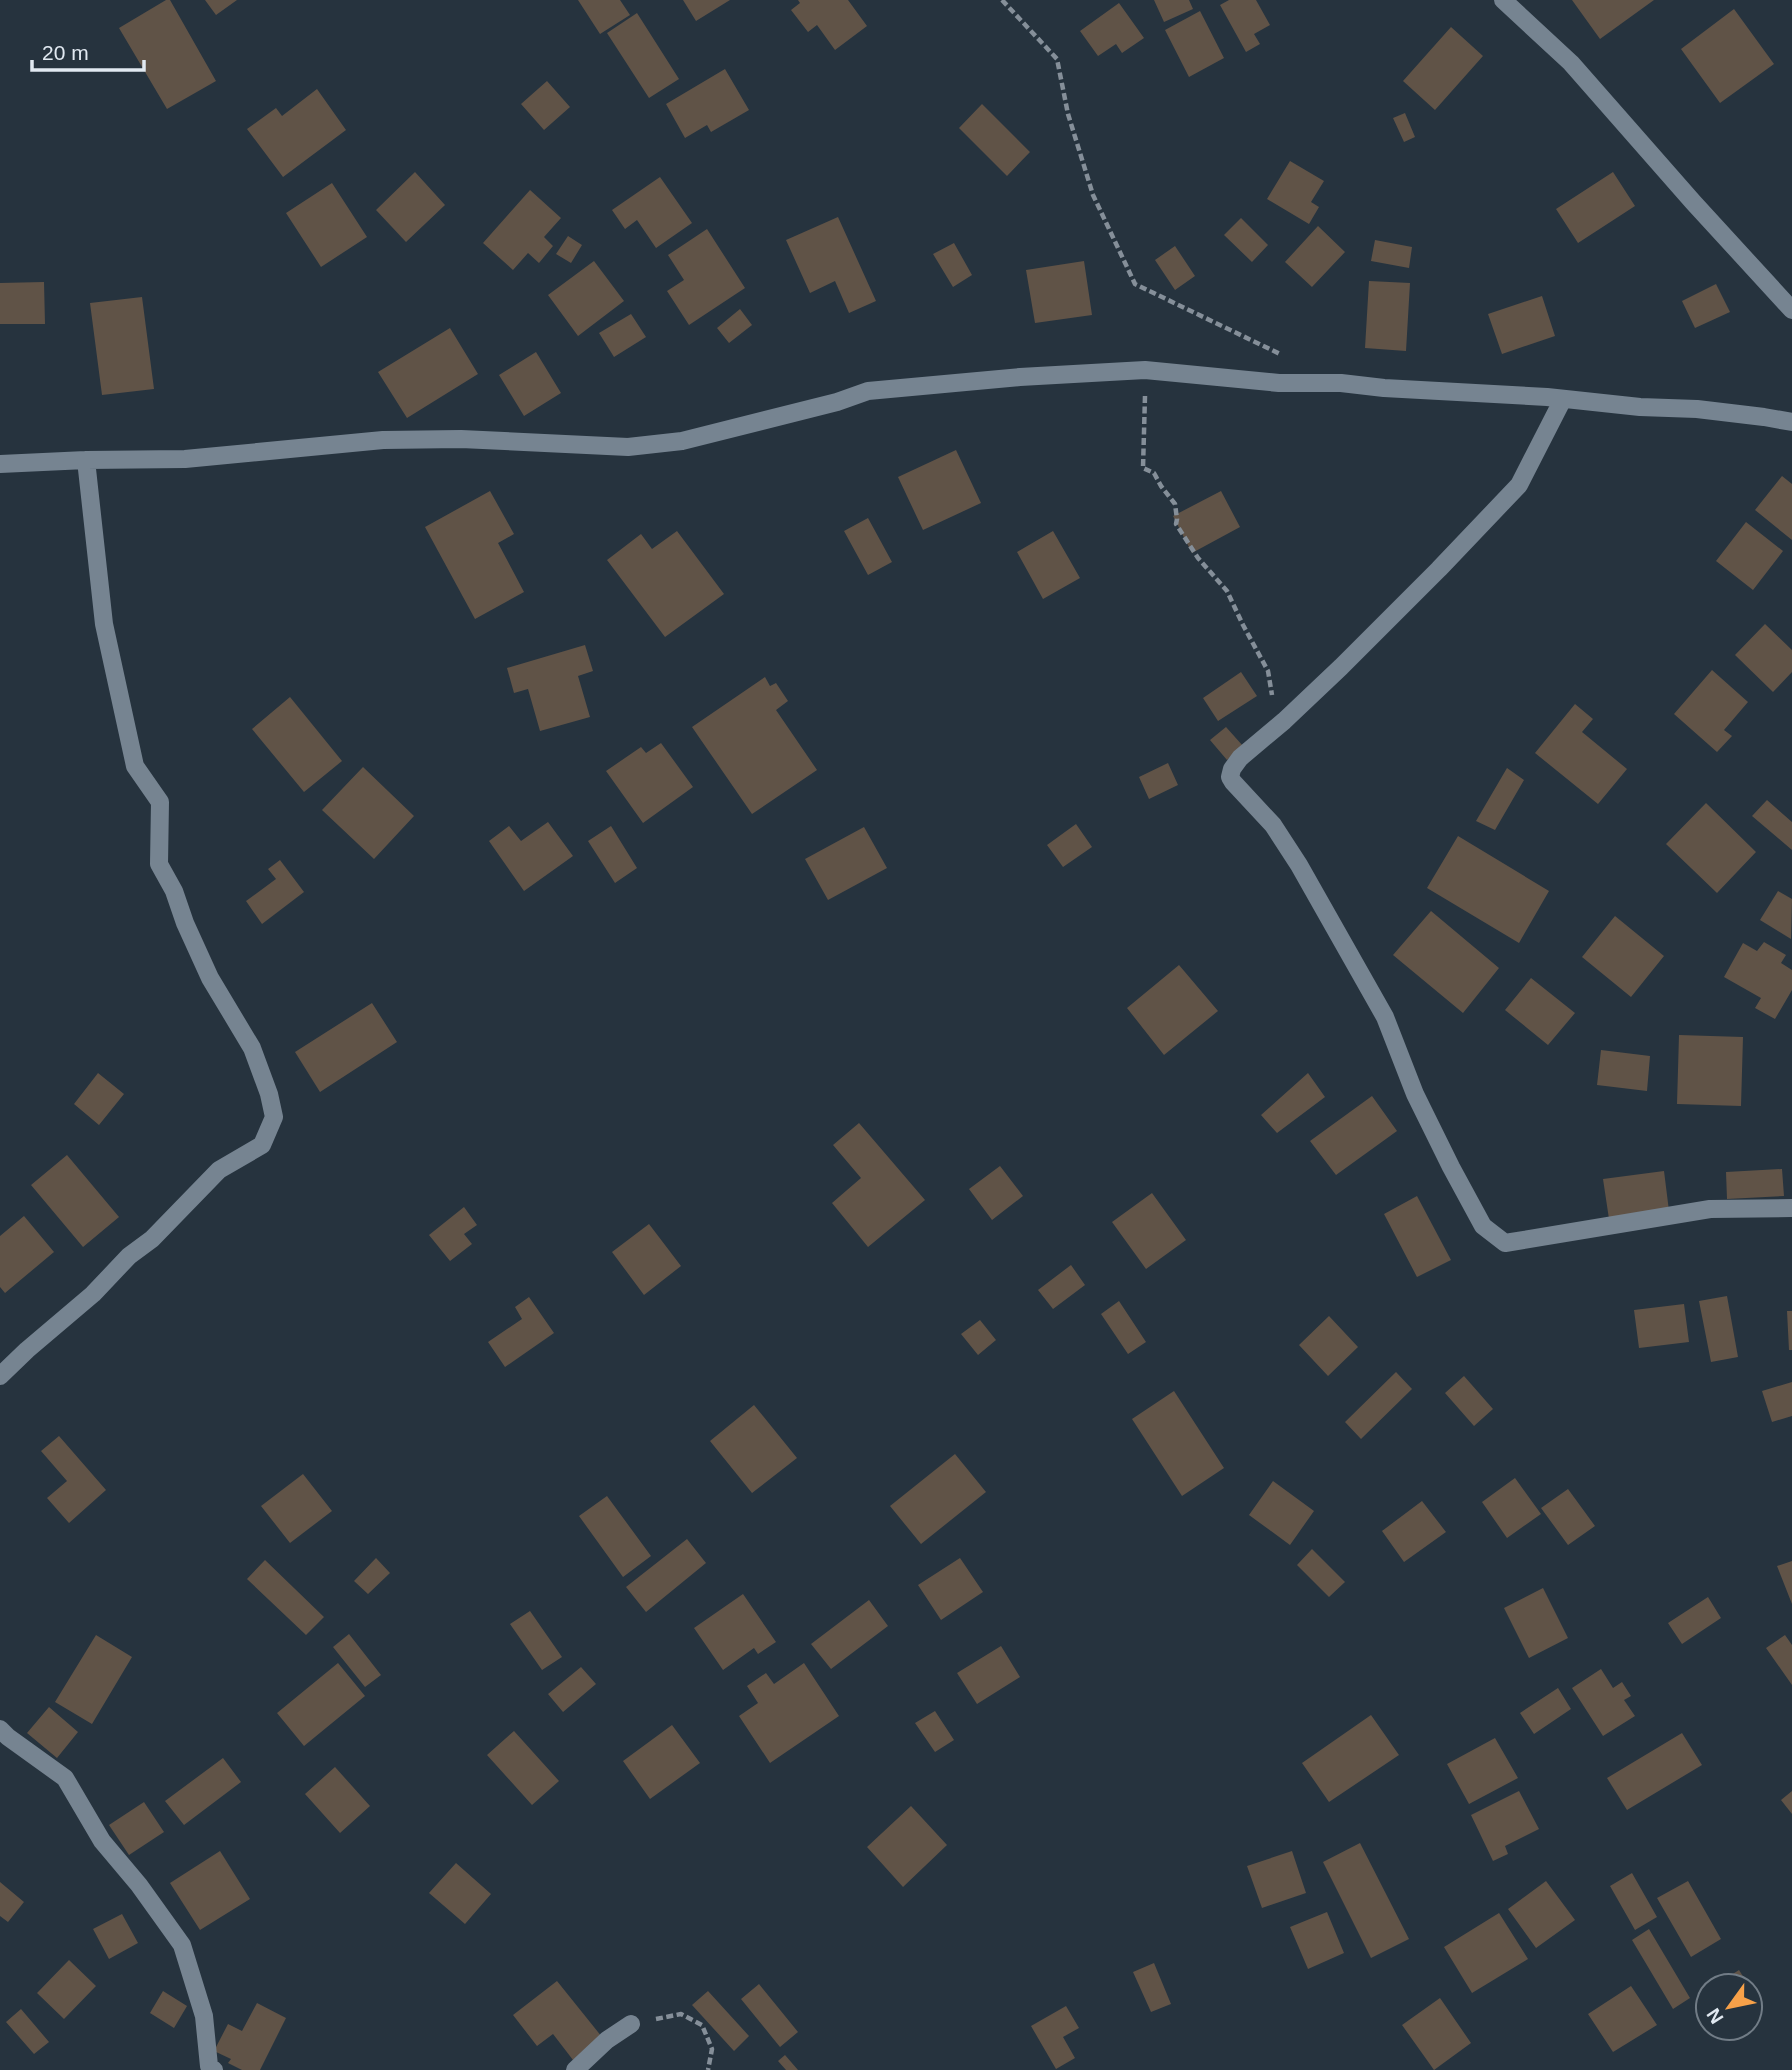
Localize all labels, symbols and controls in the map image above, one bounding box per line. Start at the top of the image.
scale bar [32,28,144,72]
text: 20 m [42,41,89,64]
north arrow [1694,1972,1764,2042]
text: N [1703,2005,1728,2027]

